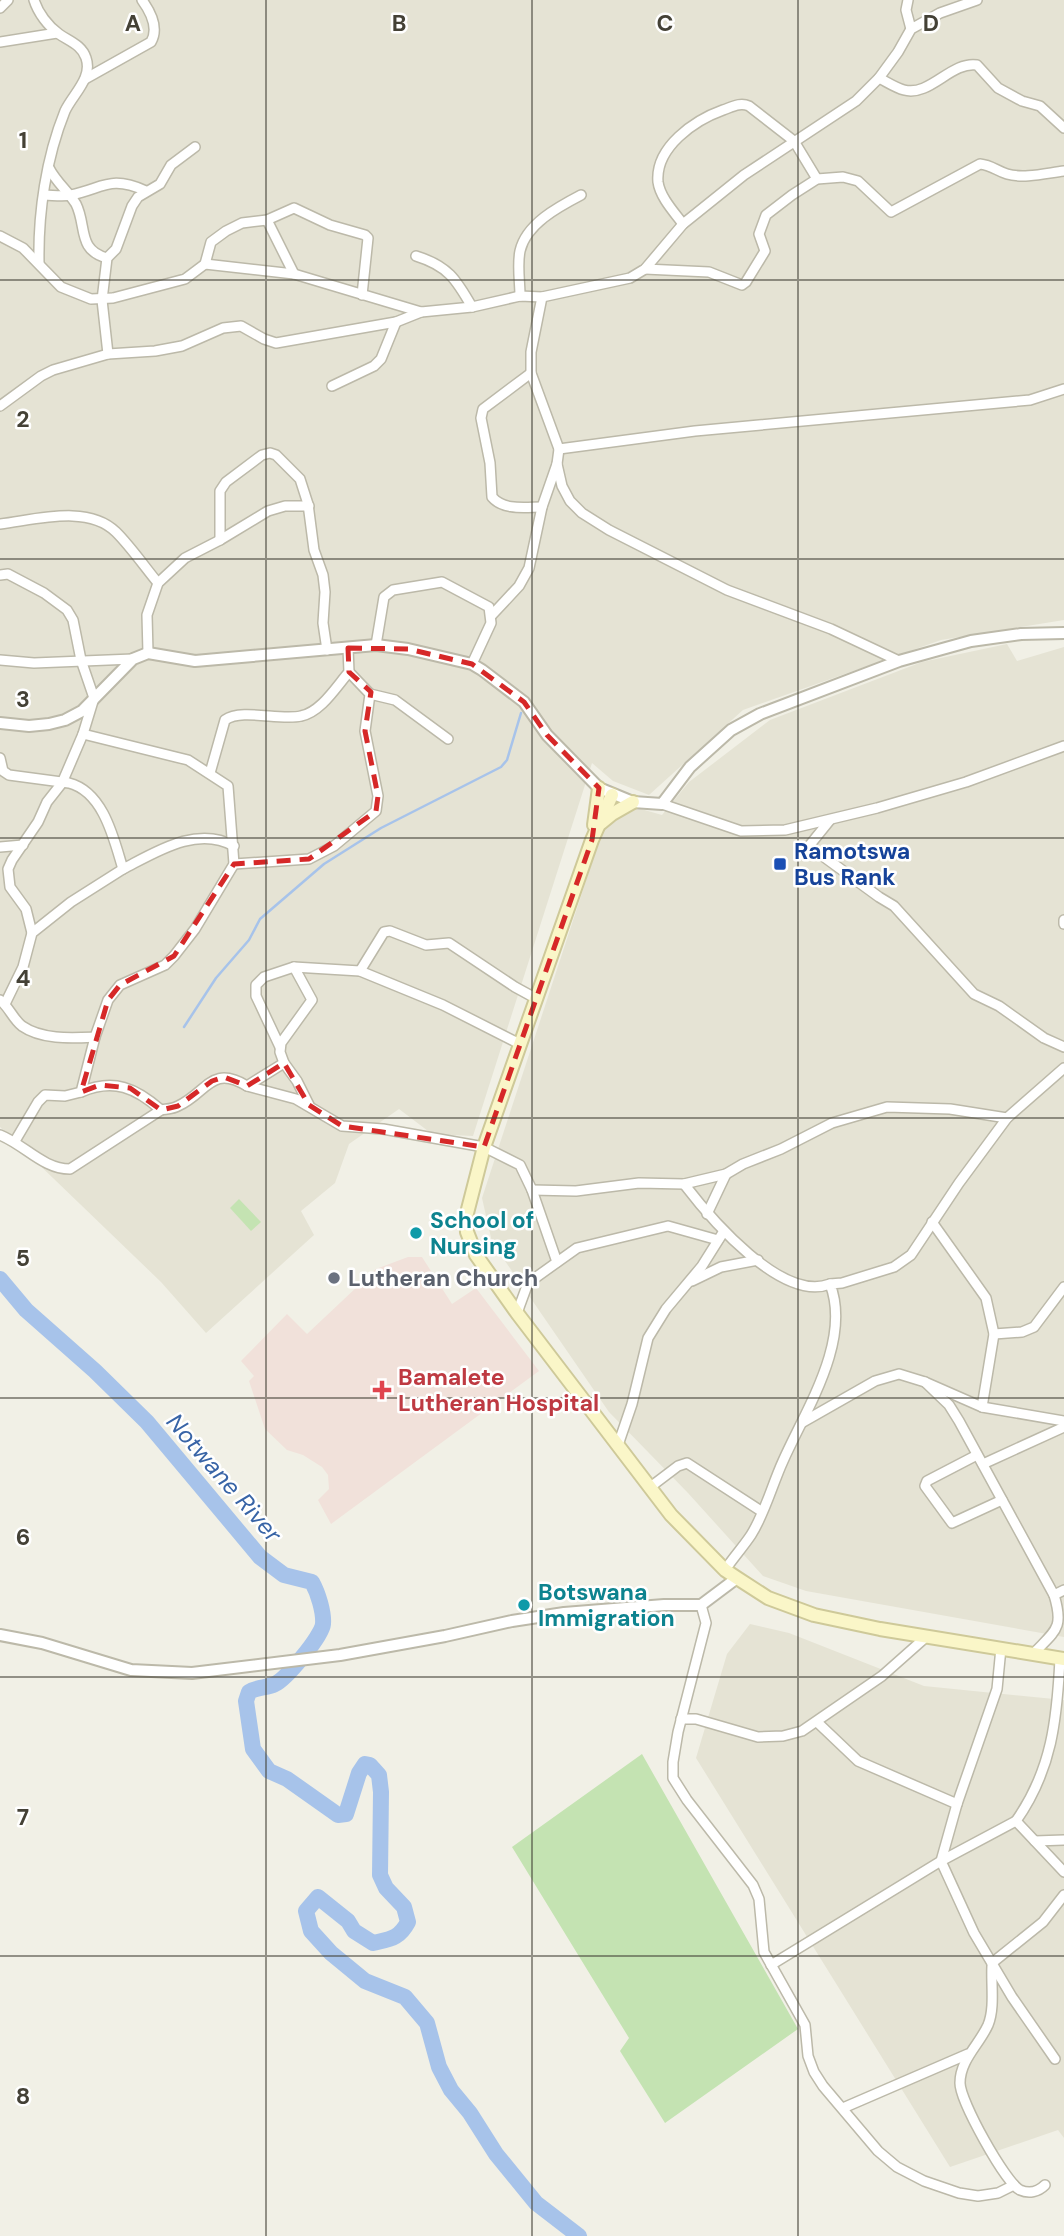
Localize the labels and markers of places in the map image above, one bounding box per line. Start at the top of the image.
place label: Ramotswa Bus Rank [794,836,910,892]
marker: Ramotswa Bus Rank [772,856,788,872]
place label: School of Nursing [430,1205,534,1261]
marker: School of Nursing [408,1225,424,1241]
place label: Lutheran Church [348,1263,538,1293]
marker: Lutheran Church [326,1270,342,1286]
place label: Bamalete Lutheran Hospital [398,1362,599,1418]
marker: Bamalete Lutheran Hospital [372,1380,392,1400]
place label: Botswana Immigration [538,1577,675,1633]
marker: Botswana Immigration [516,1597,532,1613]

